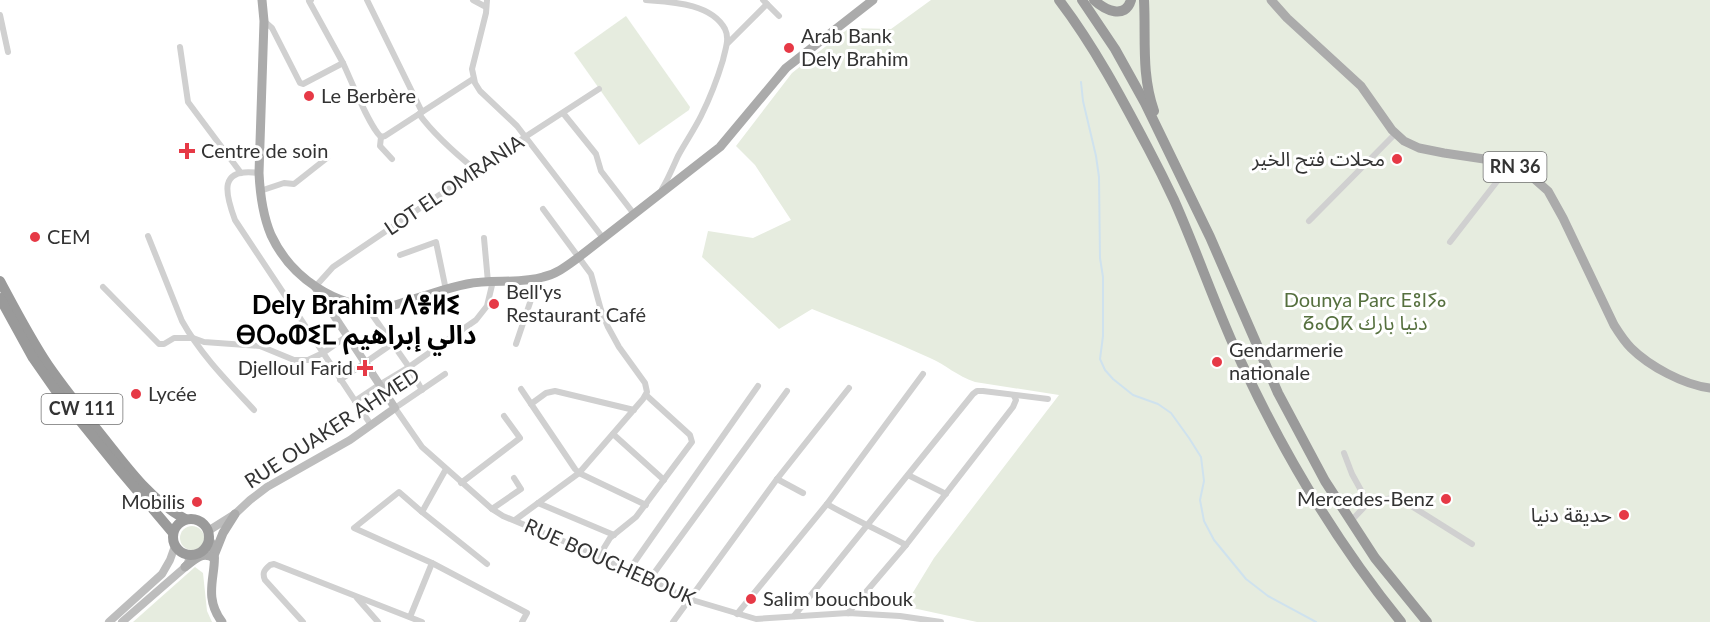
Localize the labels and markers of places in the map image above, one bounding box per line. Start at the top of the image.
place label: Arab Bank Dely Brahim [801,23,908,70]
marker: Arab Bank Dely Brahim [782,41,796,55]
place label: Le Berbère [321,83,416,107]
marker: Le Berbère [302,89,316,103]
place label: Centre de soin [201,138,328,162]
marker: Centre de soin [178,142,196,160]
place label: محلات فتح الخير [1251,146,1385,174]
marker: محلات فتح الخير [1390,152,1404,166]
place label: CEM [47,224,90,248]
marker: CEM [28,230,42,244]
place label: Bell'ys Restaurant Café [506,279,646,326]
marker: Bell'ys Restaurant Café [487,297,501,311]
place label: Gendarmerie nationale [1229,337,1343,384]
place label: Djelloul Farid [238,355,353,379]
marker: Gendarmerie nationale [1210,355,1224,369]
marker: Djelloul Farid [358,361,372,375]
place label: Lycée [148,381,197,405]
marker: Lycée [129,387,143,401]
place label: Mercedes-Benz [1297,486,1434,510]
place label: Mobilis [121,489,185,513]
marker: Mercedes-Benz [1439,492,1453,506]
marker: Mobilis [190,495,204,509]
place label: حديقة دنيا [1531,502,1612,526]
marker: حديقة دنيا [1617,508,1631,522]
place label: Salim bouchbouk [763,586,914,610]
marker: Salim bouchbouk [744,592,758,606]

